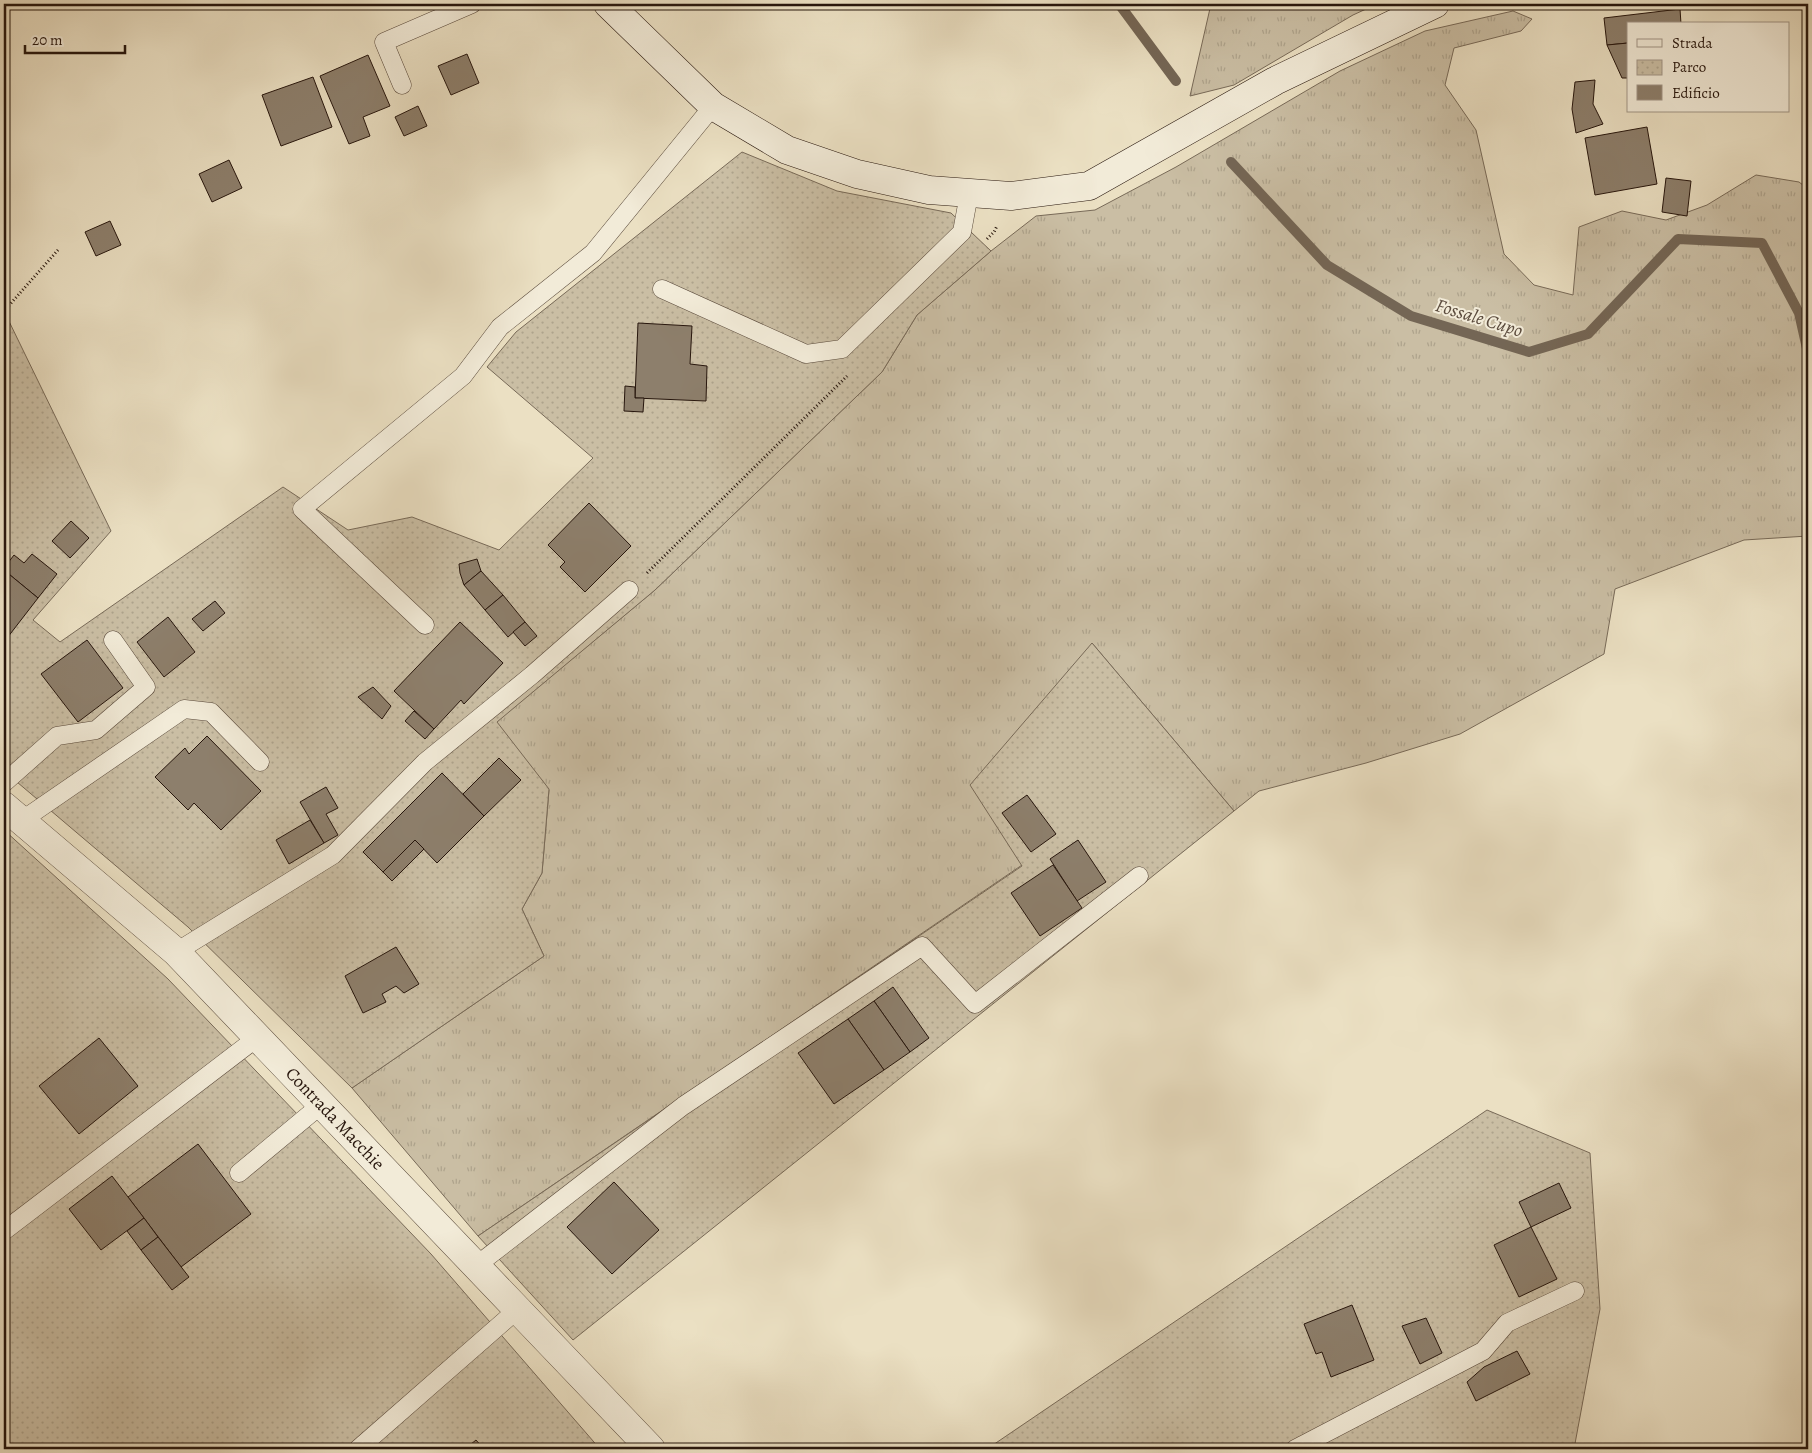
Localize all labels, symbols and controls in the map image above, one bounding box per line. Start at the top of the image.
scale bar [25,22,125,54]
legend [1627,22,1790,112]
text: 20 m [32,30,63,50]
text: Strada [1672,33,1713,53]
text: Parco [1672,57,1706,77]
text: Edificio [1672,83,1720,103]
water label: Fossale Cupo [1432,292,1526,344]
street label: Contrada Macchie [280,1062,390,1175]

